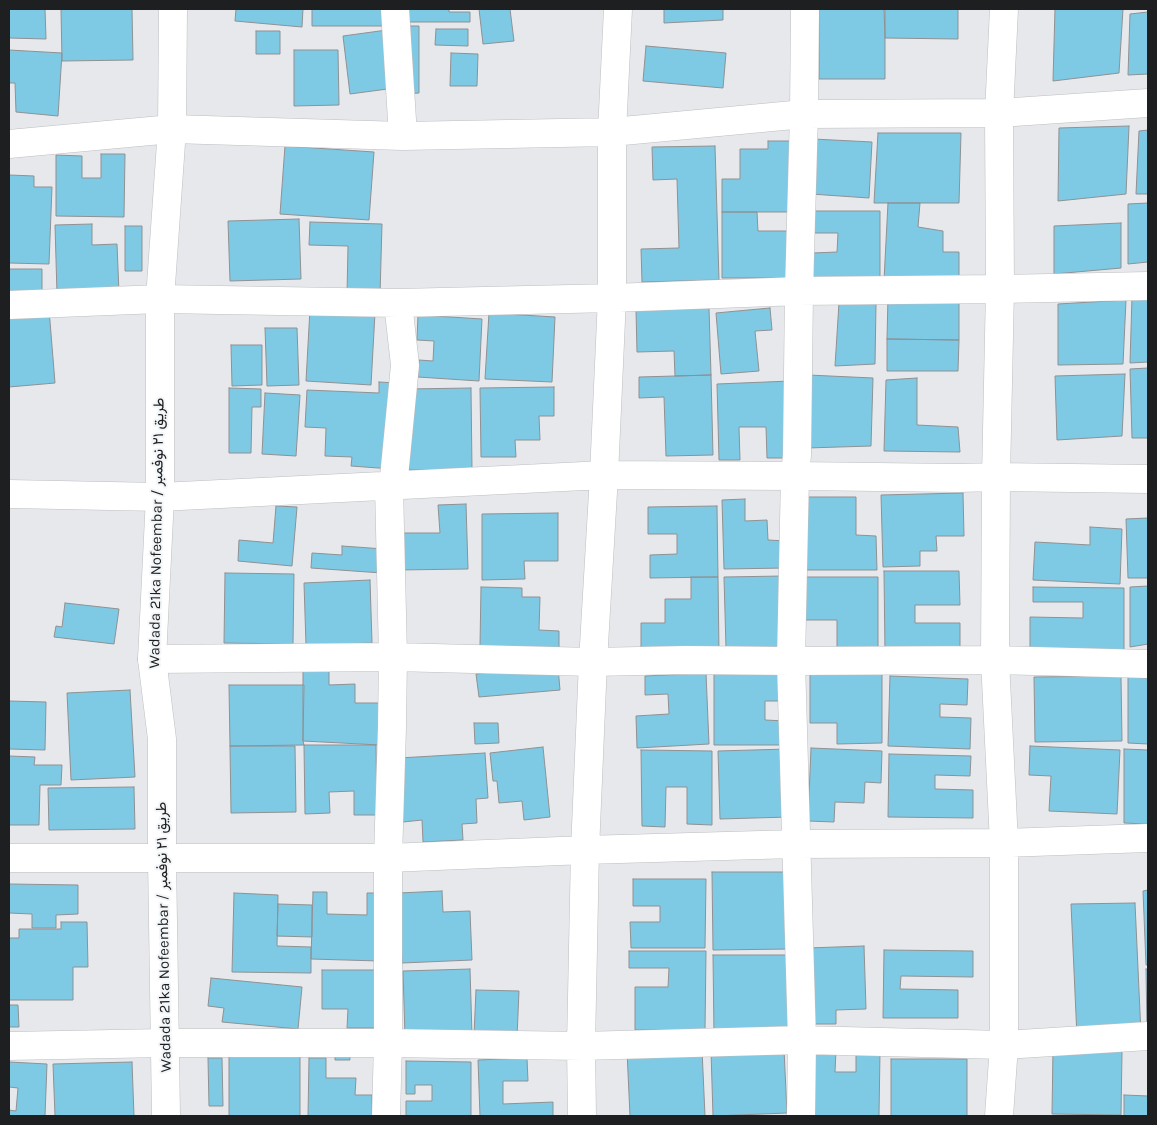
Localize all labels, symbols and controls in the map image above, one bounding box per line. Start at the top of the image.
street label: Wadada 21ka Nofeembar / طريق ٢١ نوفمبر [146,398,168,668]
street label: Wadada 21ka Nofeembar / طريق ٢١ نوفمبر [153,802,175,1072]

